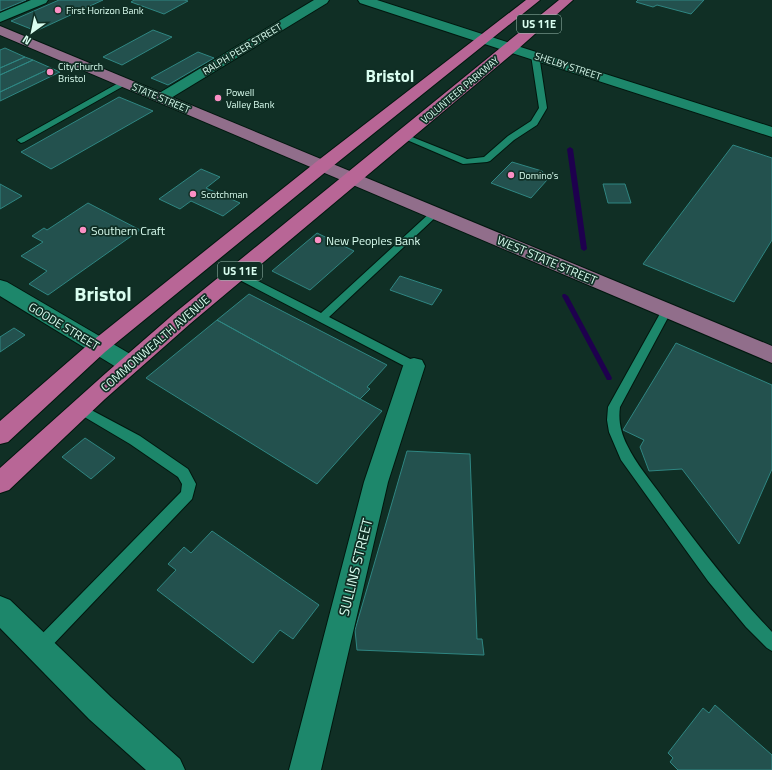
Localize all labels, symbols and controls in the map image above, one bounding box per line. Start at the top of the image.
place label: First Horizon Bank [66,3,144,18]
marker: First Horizon Bank [53,5,63,15]
north arrow [12,12,52,52]
road number: US 11E [517,15,561,33]
street label: RALPH PEER STREET [199,19,285,79]
text: N [19,32,34,49]
street label: SHELBY STREET [533,48,604,84]
street label: VOLUNTEER PARKWAY [418,52,503,127]
place label: CityChurch Bristol [58,59,103,86]
district label: Bristol [366,63,414,89]
marker: CityChurch Bristol [45,67,55,77]
street label: STATE STREET [130,79,193,117]
place label: Powell Valley Bank [226,85,275,112]
marker: Powell Valley Bank [213,93,223,103]
place label: Domino's [519,168,559,183]
marker: Domino's [506,170,516,180]
place label: Scotchman [201,187,248,202]
marker: Scotchman [188,189,198,199]
place label: Southern Craft [91,221,166,240]
marker: Southern Craft [78,225,88,235]
street label: WEST STATE STREET [494,230,601,290]
place label: New Peoples Bank [326,231,421,250]
marker: New Peoples Bank [313,235,323,245]
road number: US 11E [218,262,262,280]
district label: Bristol [74,278,132,309]
street label: COMMONWEALTH AVENUE [96,290,214,396]
street label: GOODE STREET [25,297,104,355]
street label: SULLINS STREET [333,515,377,618]

